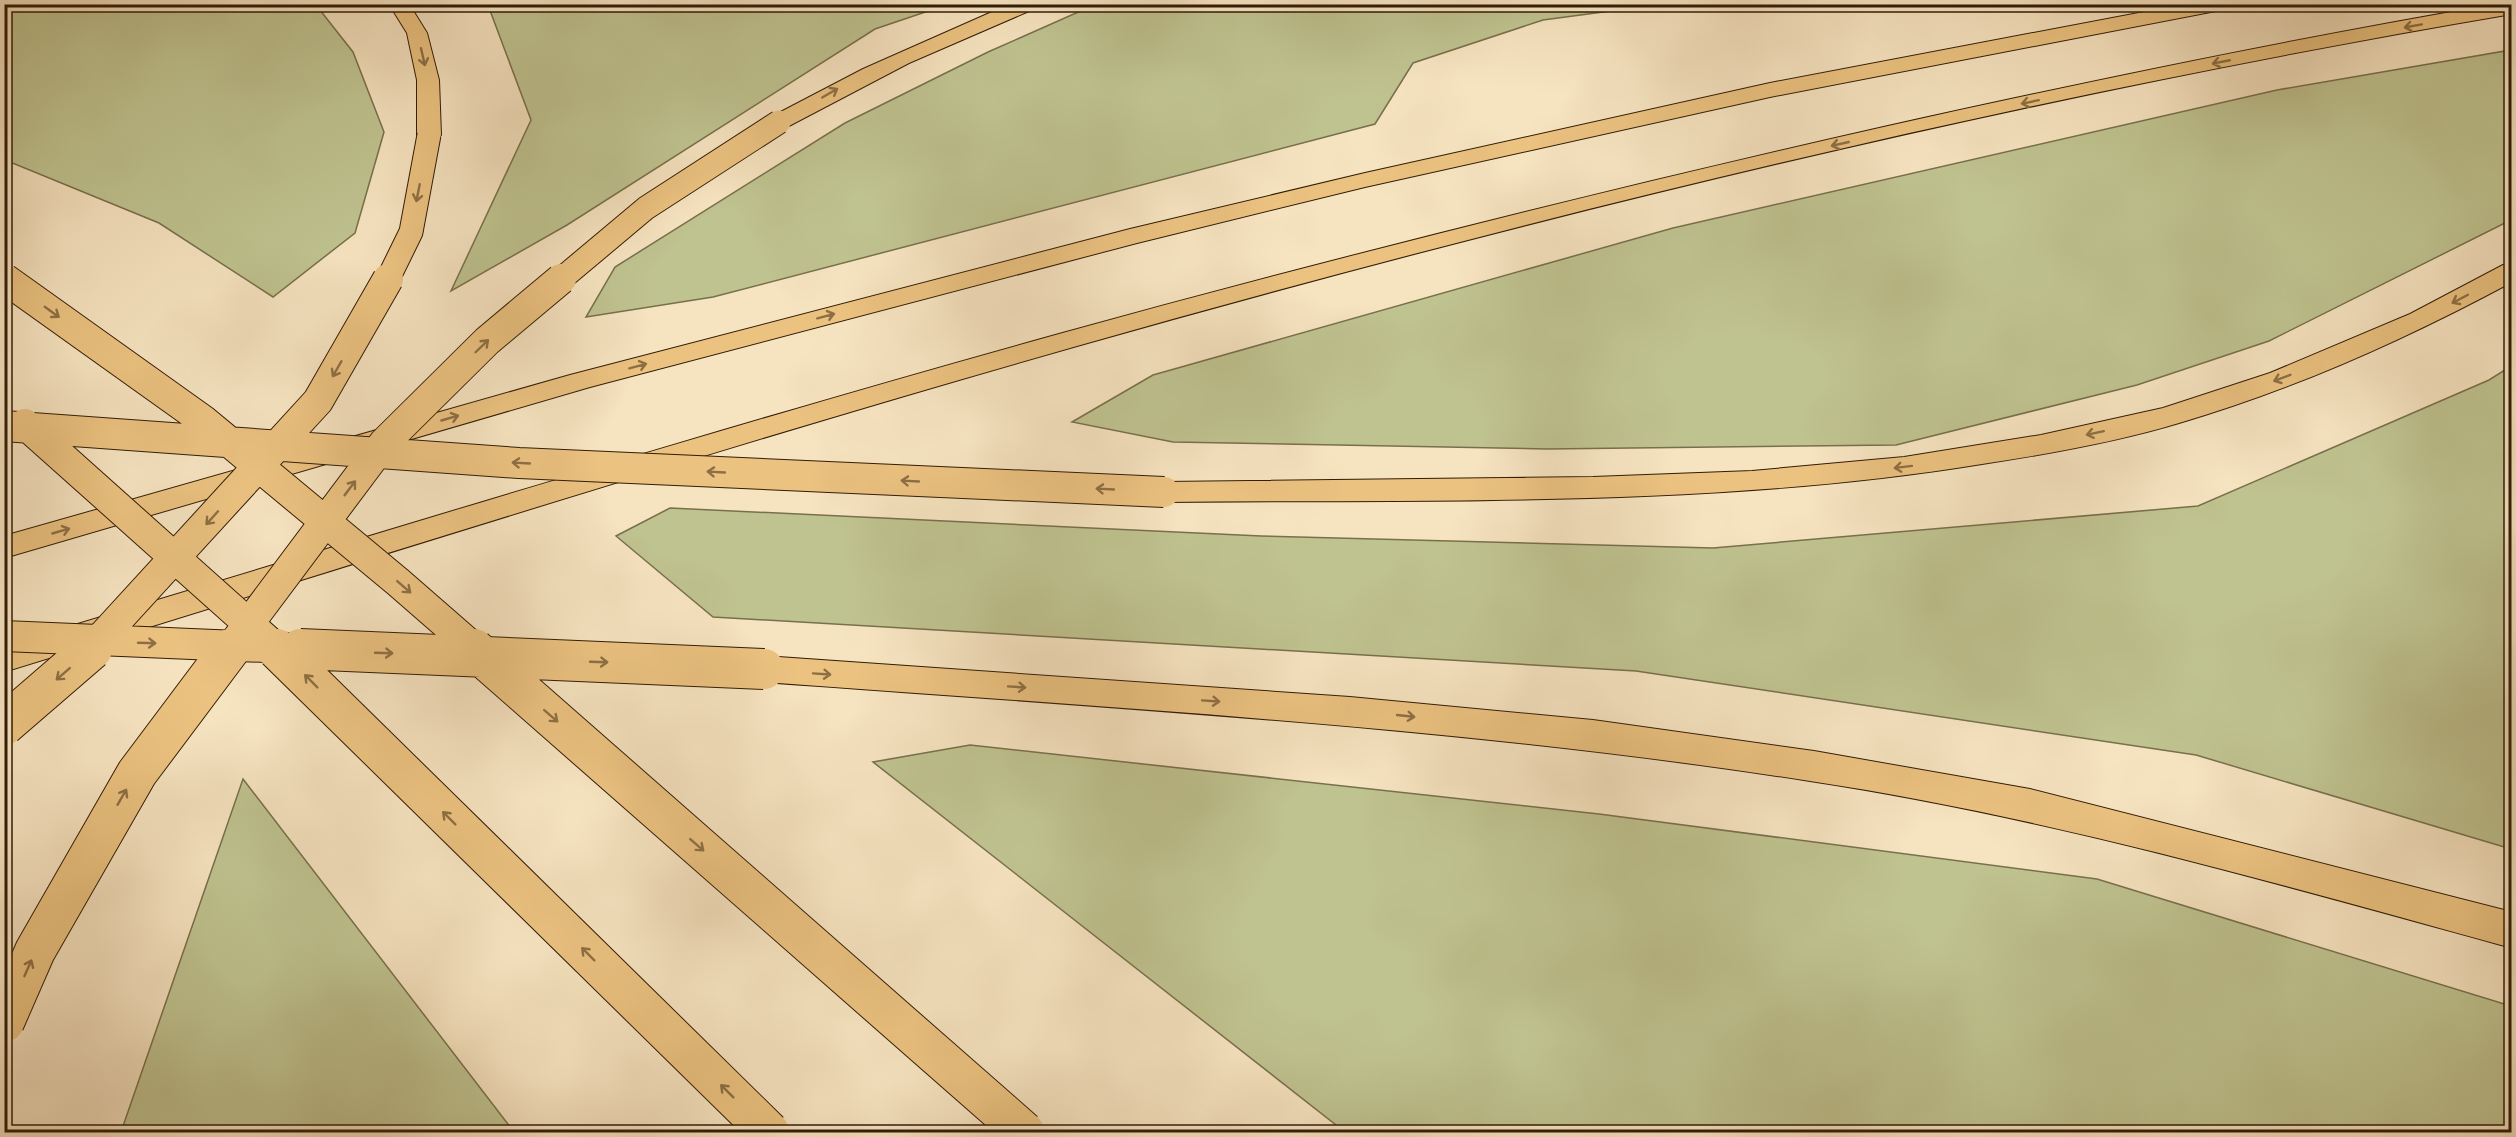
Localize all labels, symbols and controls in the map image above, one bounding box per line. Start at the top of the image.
one-way arrow [2403,20,2423,31]
one-way arrow [417,47,429,66]
one-way arrow [2212,57,2231,68]
one-way arrow [821,87,838,99]
one-way arrow [2021,96,2040,108]
one-way arrow [1830,138,1849,150]
one-way arrow [412,183,423,202]
one-way arrow [2452,293,2469,305]
one-way arrow [44,306,60,318]
one-way arrow [816,309,835,321]
one-way arrow [475,338,490,353]
one-way arrow [628,359,647,371]
one-way arrow [331,360,343,377]
one-way arrow [2273,373,2291,384]
one-way arrow [440,412,459,424]
one-way arrow [2086,427,2105,439]
one-way arrow [511,457,531,468]
one-way arrow [1894,462,1913,473]
one-way arrow [706,466,726,477]
one-way arrow [901,475,921,486]
one-way arrow [344,481,356,497]
one-way arrow [1096,484,1116,495]
one-way arrow [205,510,219,525]
one-way arrow [51,525,70,536]
one-way arrow [397,580,412,594]
one-way arrow [136,637,156,648]
one-way arrow [373,647,393,658]
one-way arrow [589,657,609,668]
one-way arrow [55,667,71,680]
one-way arrow [812,668,832,679]
one-way arrow [303,673,318,688]
one-way arrow [1006,682,1026,693]
one-way arrow [1201,696,1221,707]
one-way arrow [543,709,558,723]
one-way arrow [1395,711,1415,722]
one-way arrow [117,789,129,806]
one-way arrow [442,810,457,825]
one-way arrow [689,838,704,852]
one-way arrow [581,947,596,962]
one-way arrow [23,959,34,978]
one-way arrow [720,1084,734,1099]

